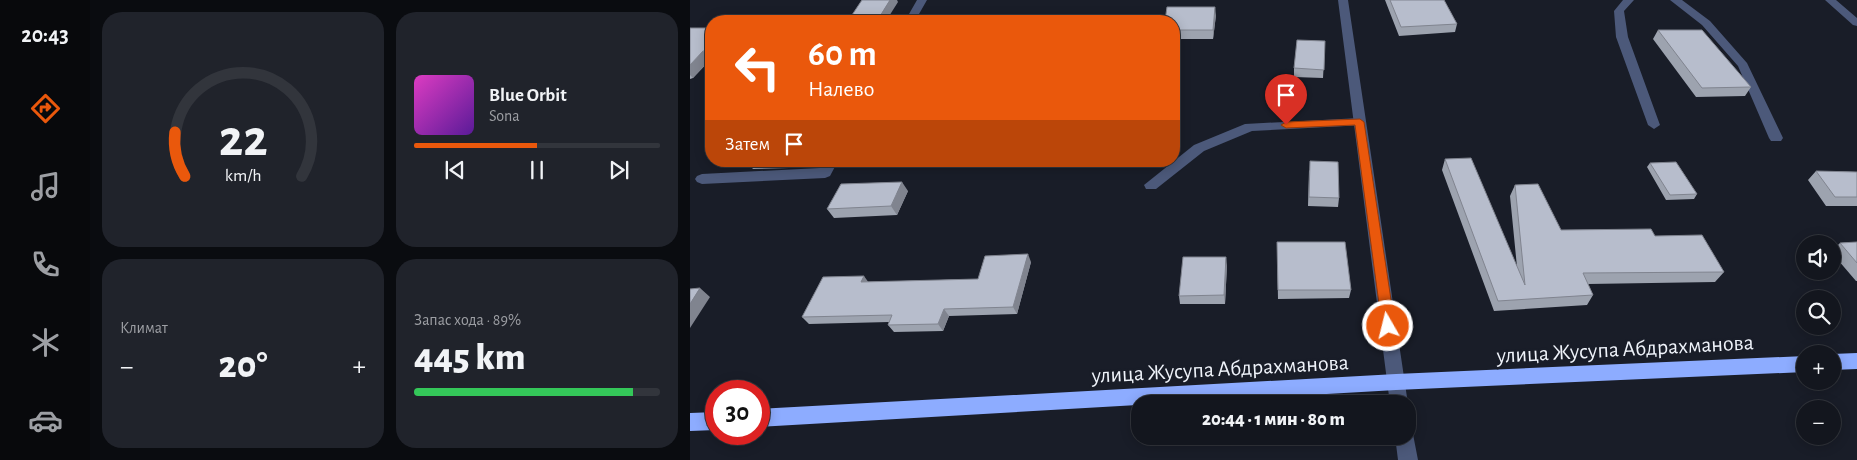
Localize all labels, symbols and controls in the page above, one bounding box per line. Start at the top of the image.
text: 20:43 [21,24,69,46]
icon: left [725,35,790,100]
text: 60 m [808,37,877,72]
pin [1265,74,1307,125]
text: Налево [808,78,874,100]
icon: arrive [1272,81,1300,109]
text: Blue Orbit [489,86,567,105]
icon: directions [28,91,63,126]
text: Sona [489,108,520,124]
text: 22 [219,113,267,165]
icon: arrive [780,130,808,158]
text: Затем [725,135,770,154]
icon: previous [441,156,469,184]
icon: pause [523,156,551,184]
icon: next [605,156,633,184]
text: km/h [225,167,261,185]
icon: music [28,169,63,204]
map controls [1796,235,1841,445]
button: sound [1796,235,1841,280]
icon: phone [28,247,63,282]
button: search [1796,290,1841,335]
position arrow [1361,299,1413,351]
text: Запас хода · 89% [414,312,521,328]
text: Климат [120,320,168,336]
icon: climate [28,325,63,360]
street label: улица Жусупа Абдрахманова [1495,331,1754,367]
text: 445 km [414,339,526,377]
button: + [1796,345,1841,390]
text: 20° [219,347,267,385]
street label: улица Жусупа Абдрахманова [1090,351,1349,387]
text: − [120,353,133,381]
text: + [353,353,366,381]
speed limit sign: 30 [705,380,770,445]
button: − [1796,400,1841,445]
icon: car [28,403,63,438]
text: 20:44 · 1 мин · 80 m [1202,410,1345,429]

